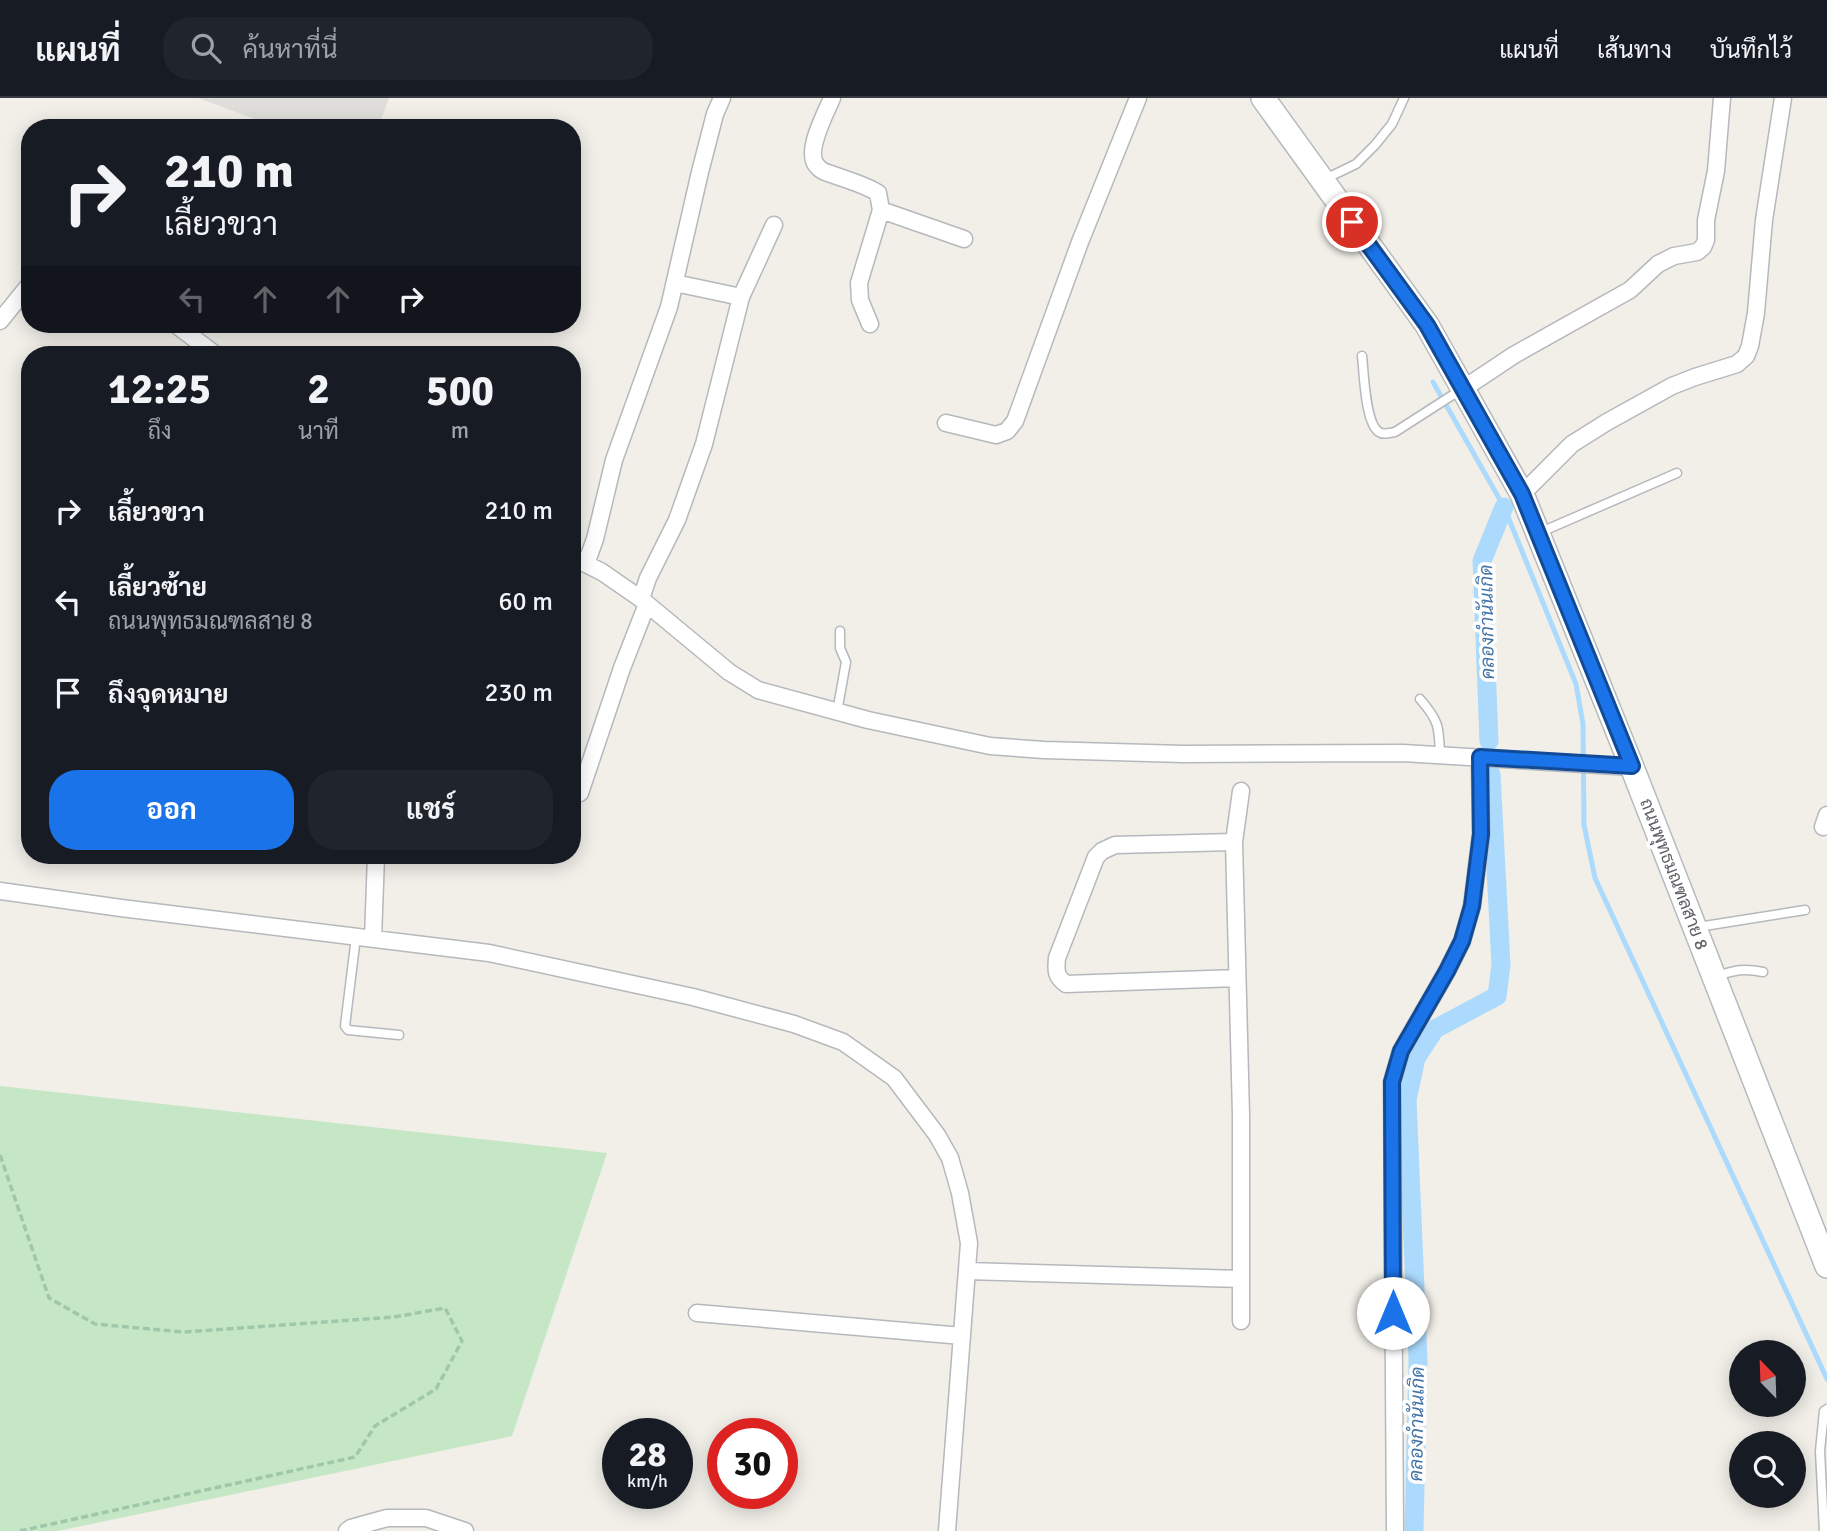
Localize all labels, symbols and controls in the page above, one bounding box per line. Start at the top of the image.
search box [163,17,653,80]
icon: search [187,29,225,67]
text: แผนที่ [35,30,121,71]
text: ค้นหาที่นี่ [243,34,338,66]
text: แผนที่ [1499,35,1559,65]
text: เส้นทาง [1597,35,1672,65]
text: บันทึกไว้ [1710,35,1792,65]
text: 210 m [164,141,294,201]
icon: right [49,147,140,238]
pin [1322,192,1382,252]
icon: arrive [1333,203,1371,241]
text: เลี้ยวขวา [164,205,278,244]
icon: left [173,280,211,318]
icon: ahead [246,280,284,318]
icon: ahead [319,280,357,318]
icon: right [392,280,430,318]
text: 12:25 [108,364,211,415]
text: 2 [307,364,330,415]
text: 500 [426,366,494,417]
text: m [451,416,469,445]
text: ถึง [148,417,171,446]
text: นาที [298,417,339,446]
icon: right [49,492,87,530]
text: 210 m [484,495,553,527]
text: เลี้ยวขวา [108,497,205,529]
water label: คลองกำนันเกิด [1474,564,1500,680]
text: เลี้ยวซ้าย [108,572,207,604]
icon: left [49,583,87,621]
text: 60 m [498,586,553,618]
text: ถนนพุทธมณฑลสาย 8 [108,607,313,636]
icon: arrive [49,674,87,712]
text: 230 m [484,677,553,709]
text: ถึงจุดหมาย [108,679,229,711]
button: ออก [49,770,294,850]
button: แชร์ [308,770,553,850]
street label: ถนนพุทธมณฑลสาย 8 [1634,795,1713,953]
position arrow [1356,1276,1430,1350]
north arrow [1729,1340,1806,1418]
map controls [1729,1340,1806,1508]
water label: คลองกำนันเกิด [1404,1366,1430,1482]
speed limit sign: 30 [707,1418,798,1509]
button: search [1729,1431,1806,1508]
text: 28 [629,1433,666,1476]
text: km/h [627,1470,668,1492]

